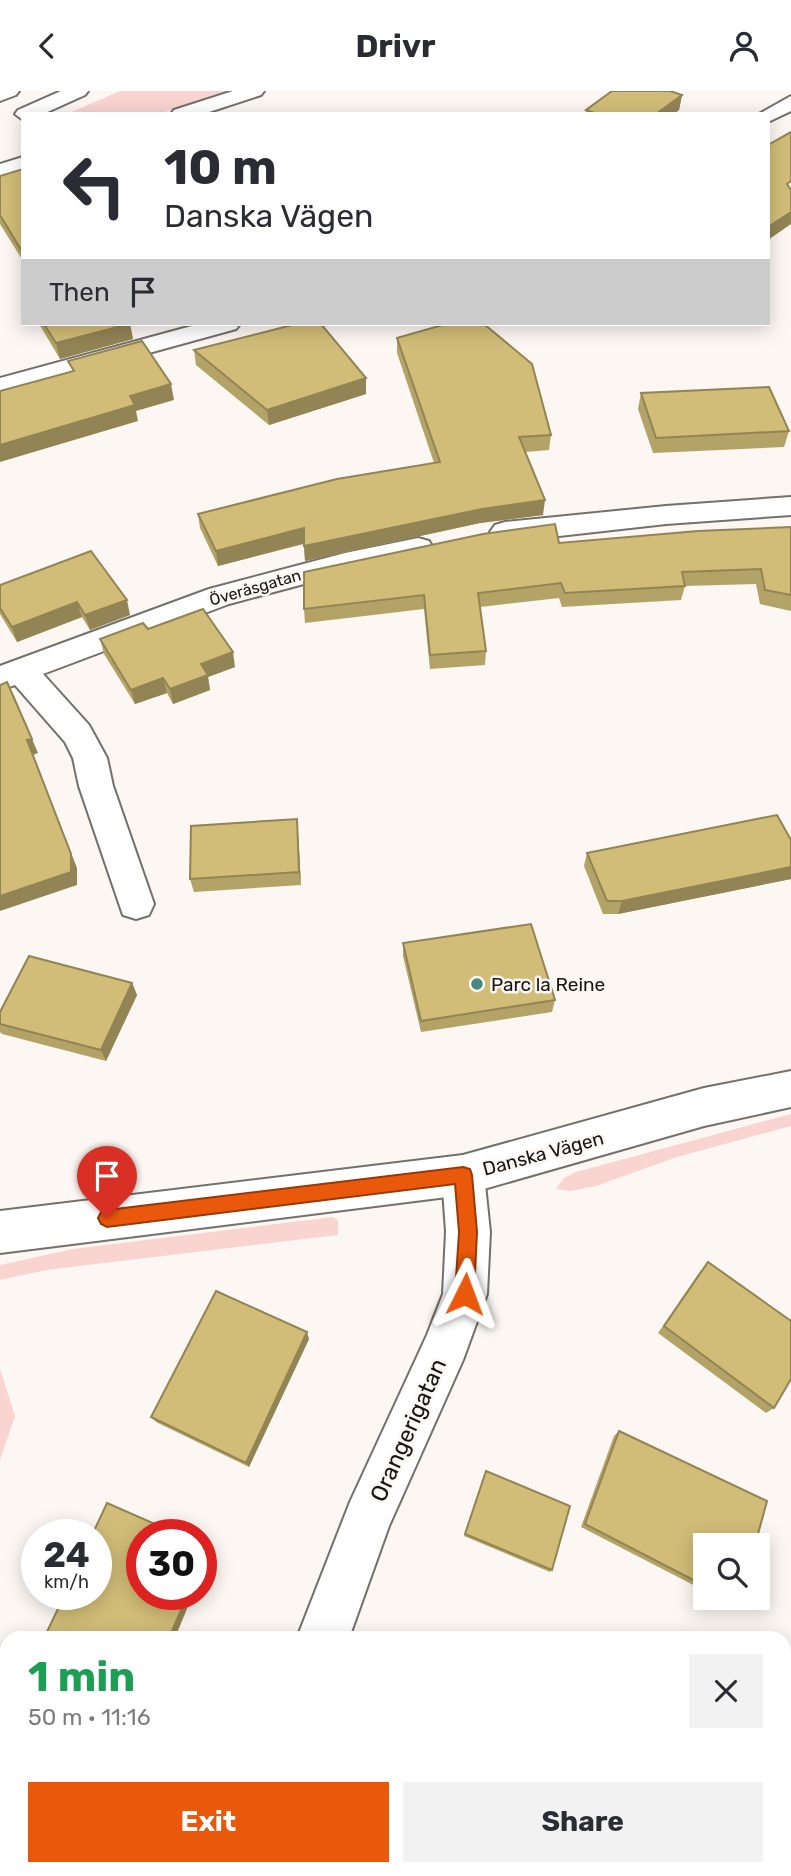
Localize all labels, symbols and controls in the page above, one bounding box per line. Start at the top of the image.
icon: back [28,27,66,65]
text: Drivr [355,27,436,65]
icon: person [725,27,763,65]
text: 10 m [164,138,277,196]
icon: left [49,140,140,231]
text: Danska Vägen [164,197,373,235]
icon: arrive [124,273,162,311]
text: Then [49,277,110,308]
street label: Överåsgatan [207,565,303,610]
place label: Parc la Reine [491,973,605,996]
marker: Parc la Reine [469,976,485,992]
street label: Danska Vägen [480,1126,606,1181]
pin [77,1146,137,1218]
icon: arrive [88,1157,126,1195]
position arrow [428,1257,502,1331]
street label: Orangerigatan [364,1354,452,1506]
speed limit sign: 30 [126,1519,217,1610]
map controls [693,1533,770,1610]
button: search [693,1533,770,1610]
text: 24 [43,1534,90,1576]
text: km/h [44,1571,89,1593]
text: 1 min [28,1652,135,1702]
button: close [689,1654,763,1728]
text: 50 m · 11:16 [28,1703,151,1731]
button: Exit [28,1782,389,1862]
button: Share [403,1782,763,1862]

